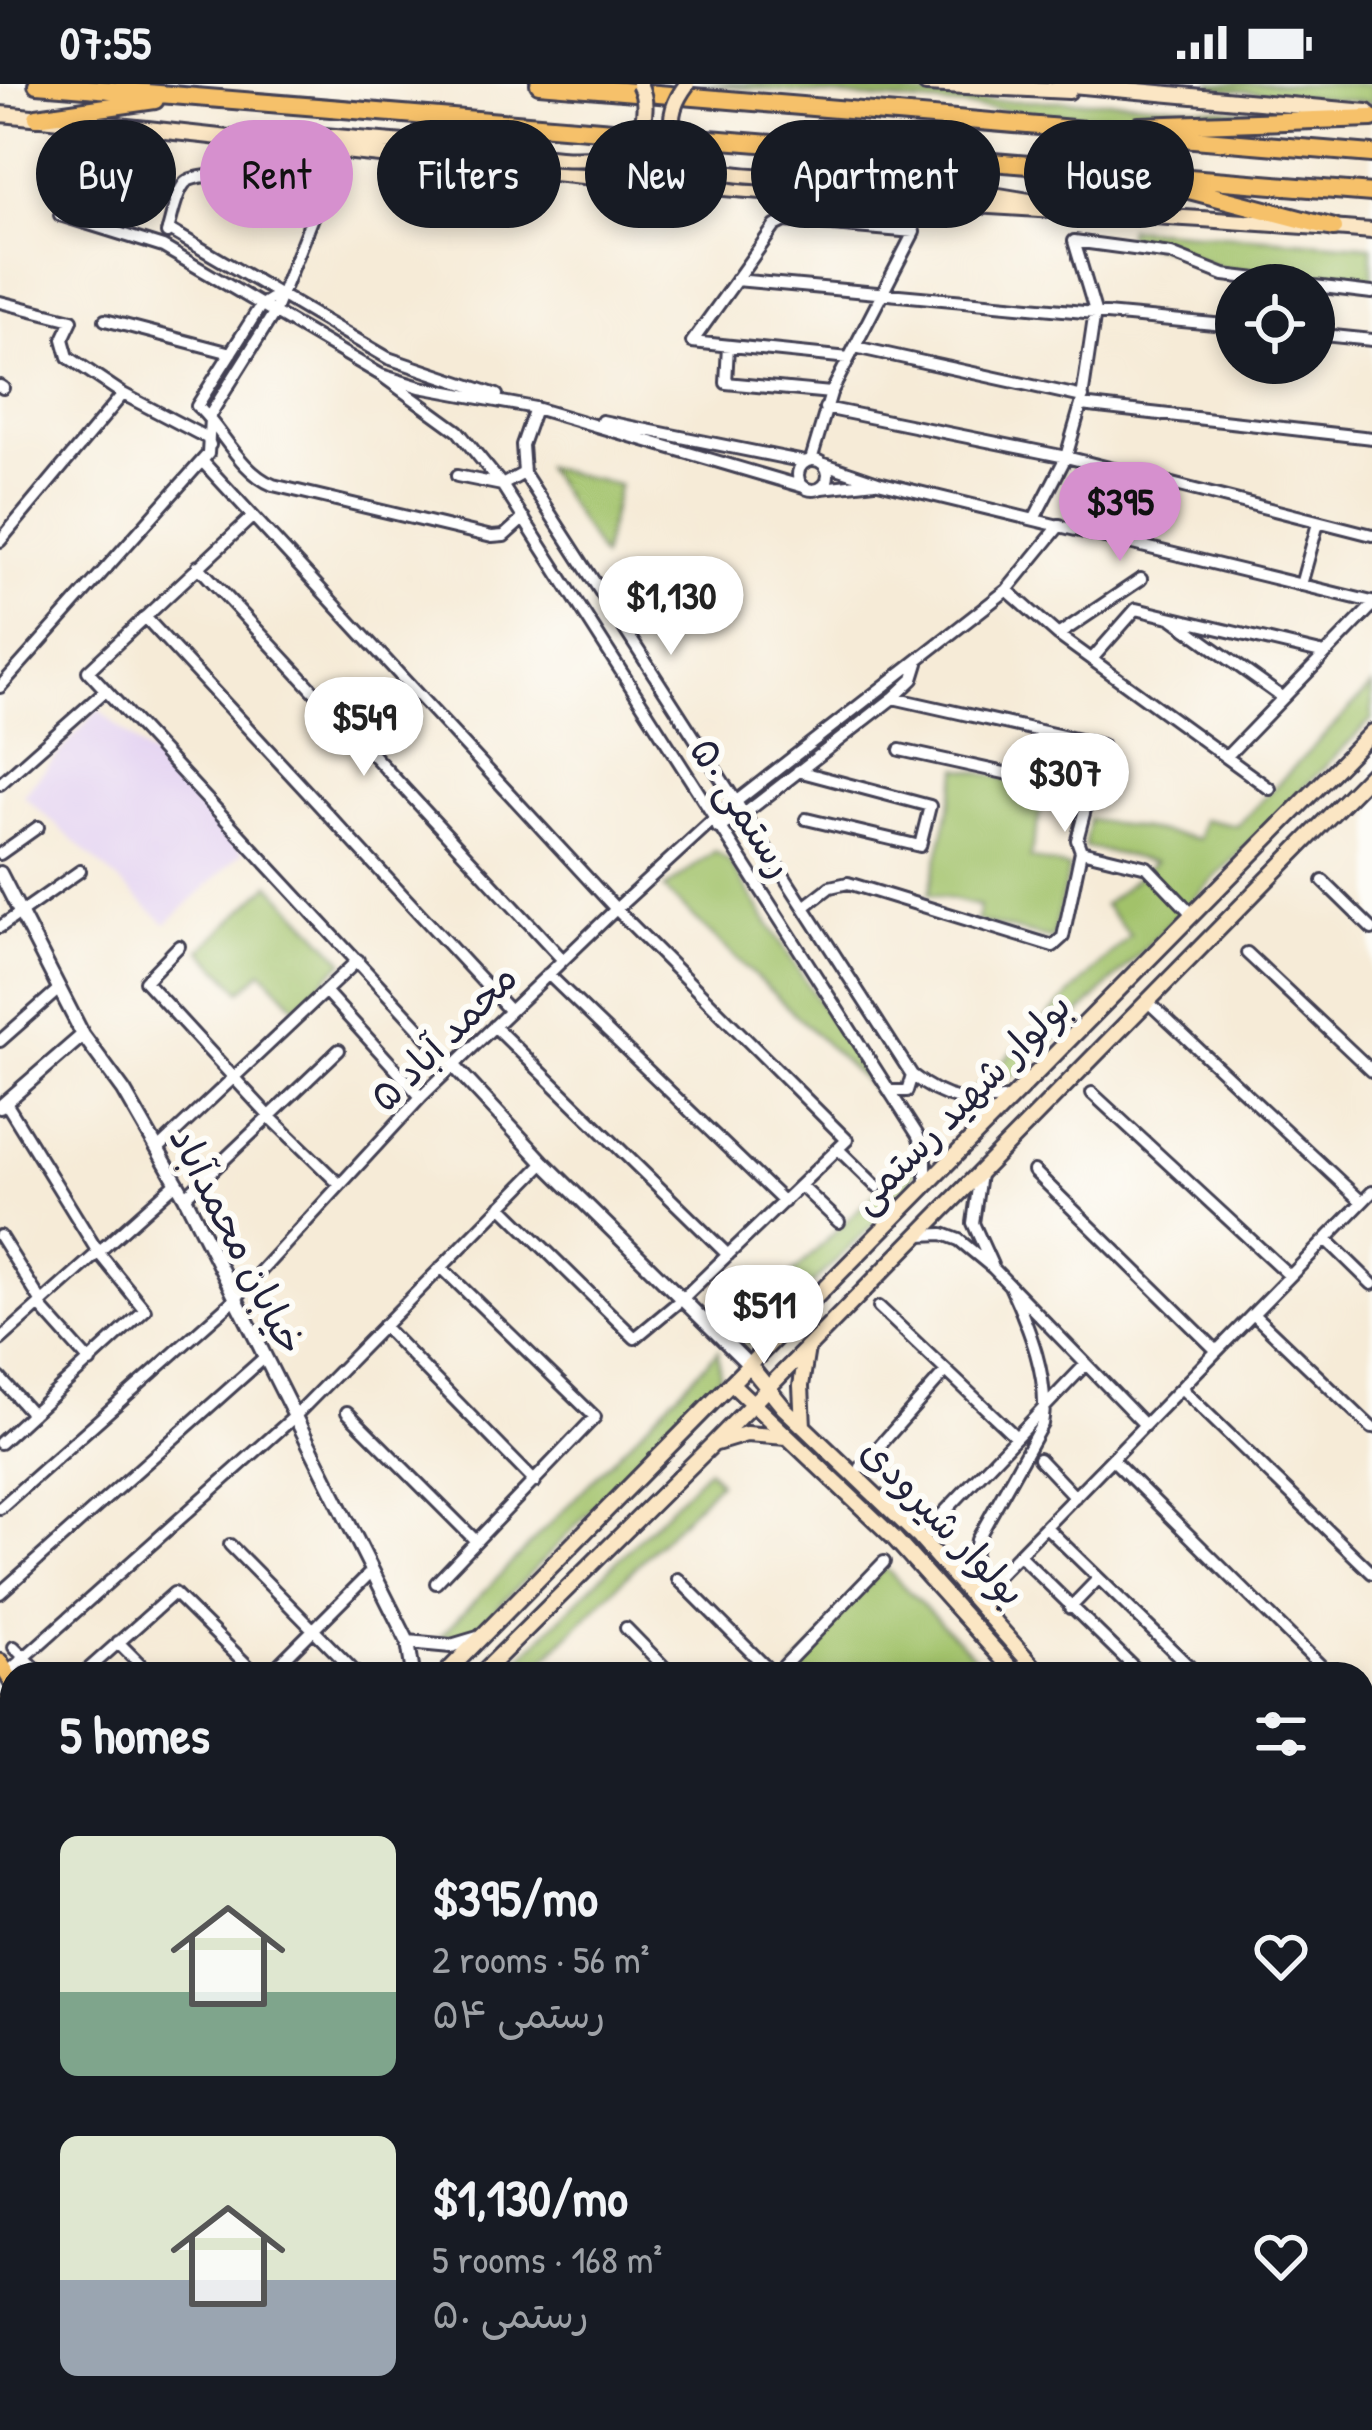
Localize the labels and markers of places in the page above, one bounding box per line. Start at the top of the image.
pin: $395 [1049,462,1191,564]
pin: $1,130 [573,556,769,658]
pin: $549 [293,677,435,779]
pin: $307 [994,733,1136,835]
pin: $511 [693,1265,835,1367]

